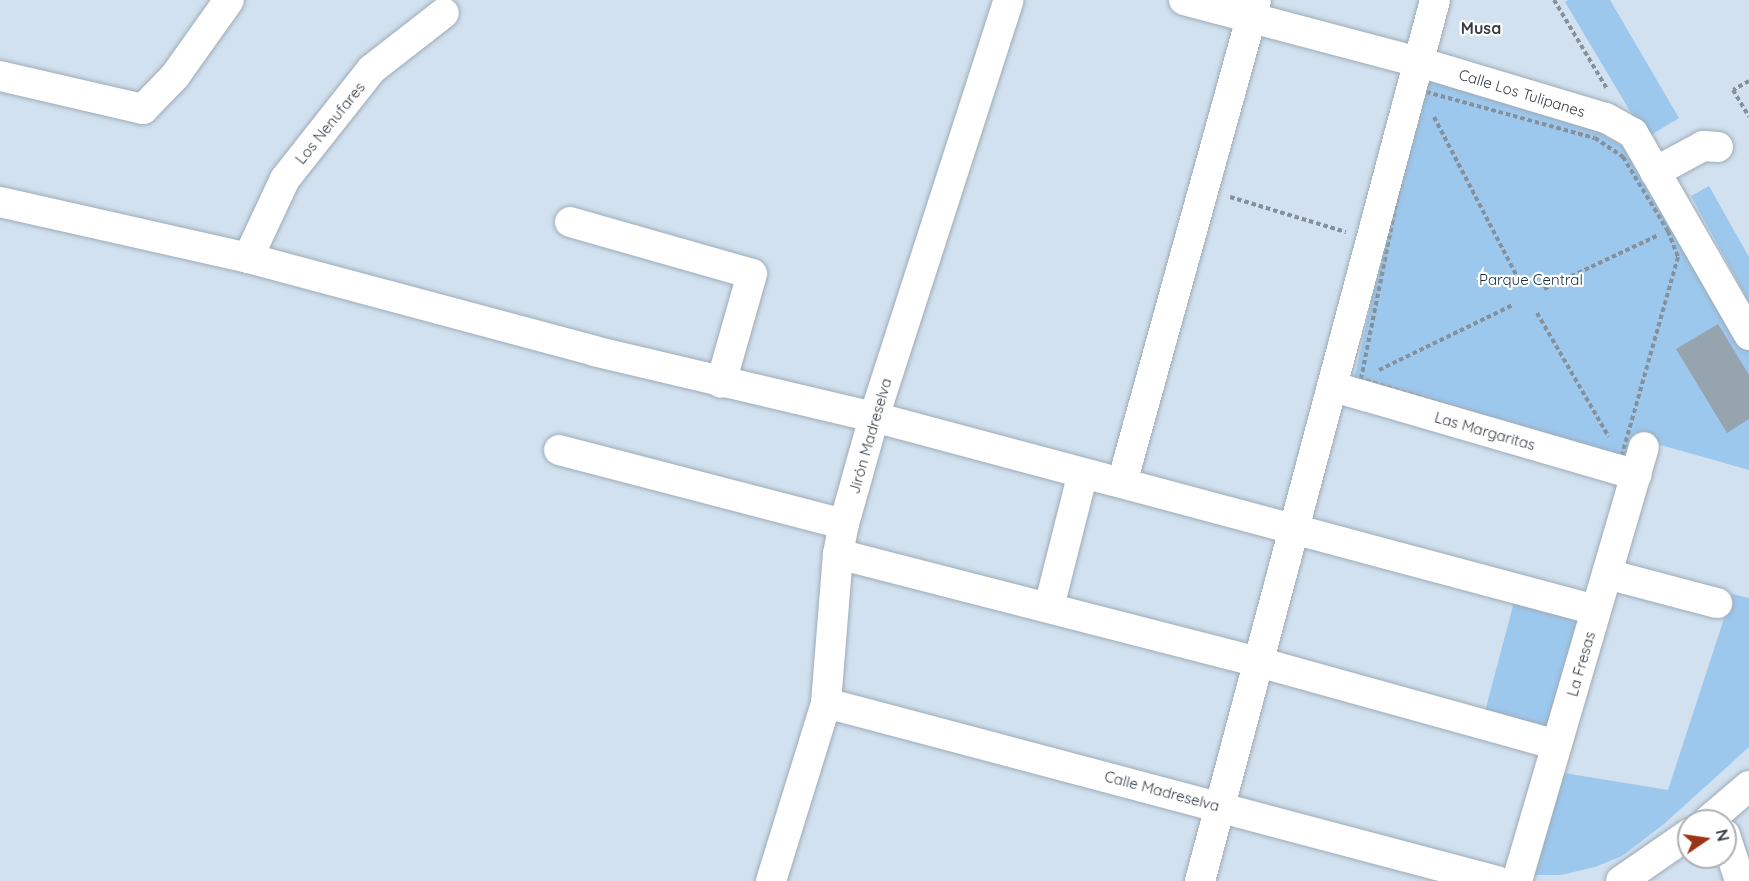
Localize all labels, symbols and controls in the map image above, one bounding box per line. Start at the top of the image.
district label: Musa [1461,18,1501,38]
street label: Calle Los Tulipanes [1457,65,1587,121]
street label: Los Nenufares [291,78,369,168]
park label: Parque Central [1479,271,1583,289]
street label: Jirón Madreselva [845,376,895,496]
street label: Las Margaritas [1433,408,1537,454]
street label: La Fresas [1563,629,1599,699]
street label: Calle Madreselva [1103,767,1221,815]
north arrow [1677,809,1737,869]
text: N [1712,827,1734,843]

